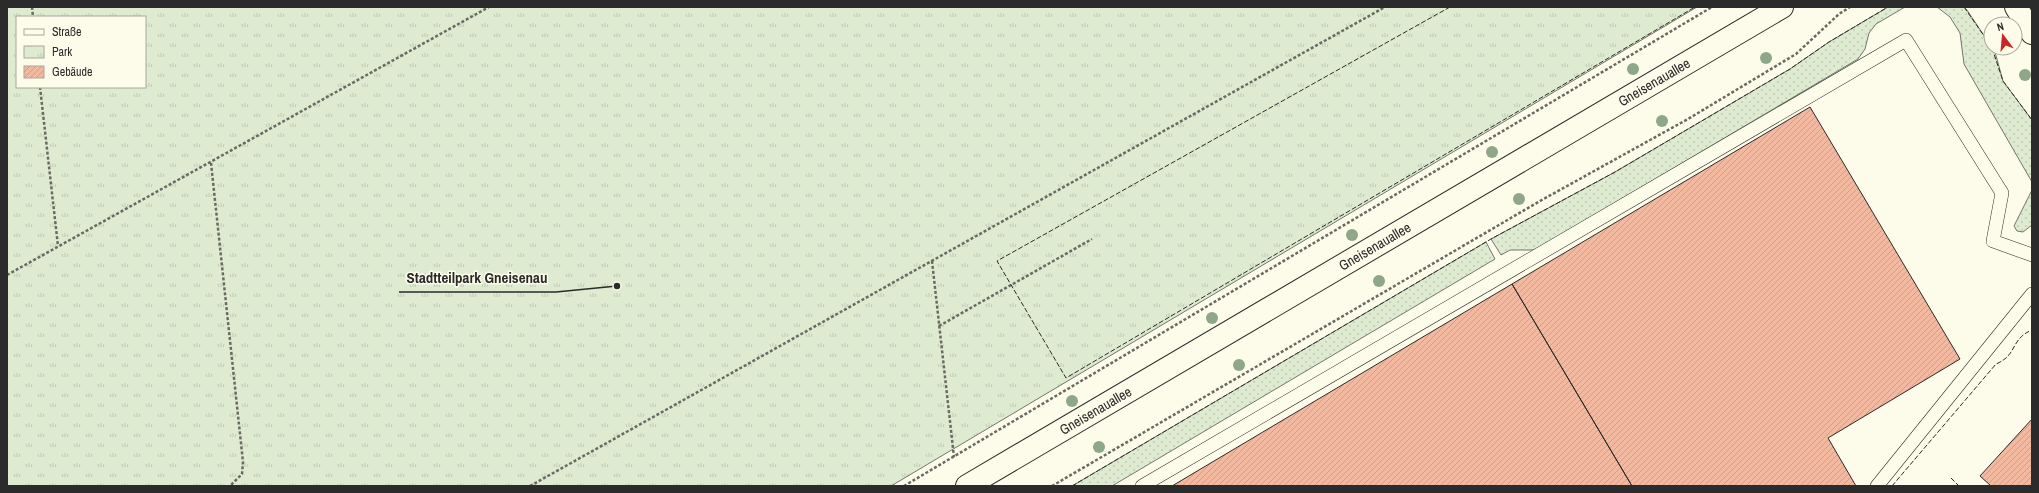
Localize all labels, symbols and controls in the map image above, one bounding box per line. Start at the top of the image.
legend [16,16,146,88]
north arrow [1983,16,2023,56]
text: N [1995,19,2005,34]
text: Straße [52,24,82,40]
text: Park [52,44,72,60]
street label: Gneisenauallee [1615,54,1693,110]
text: Gebäude [52,64,93,80]
street label: Gneisenauallee [1336,218,1414,274]
callout: Stadtteilpark Gneisenau [399,265,556,292]
text: Stadtteilpark Gneisenau [407,267,547,288]
street label: Gneisenauallee [1056,382,1135,439]

